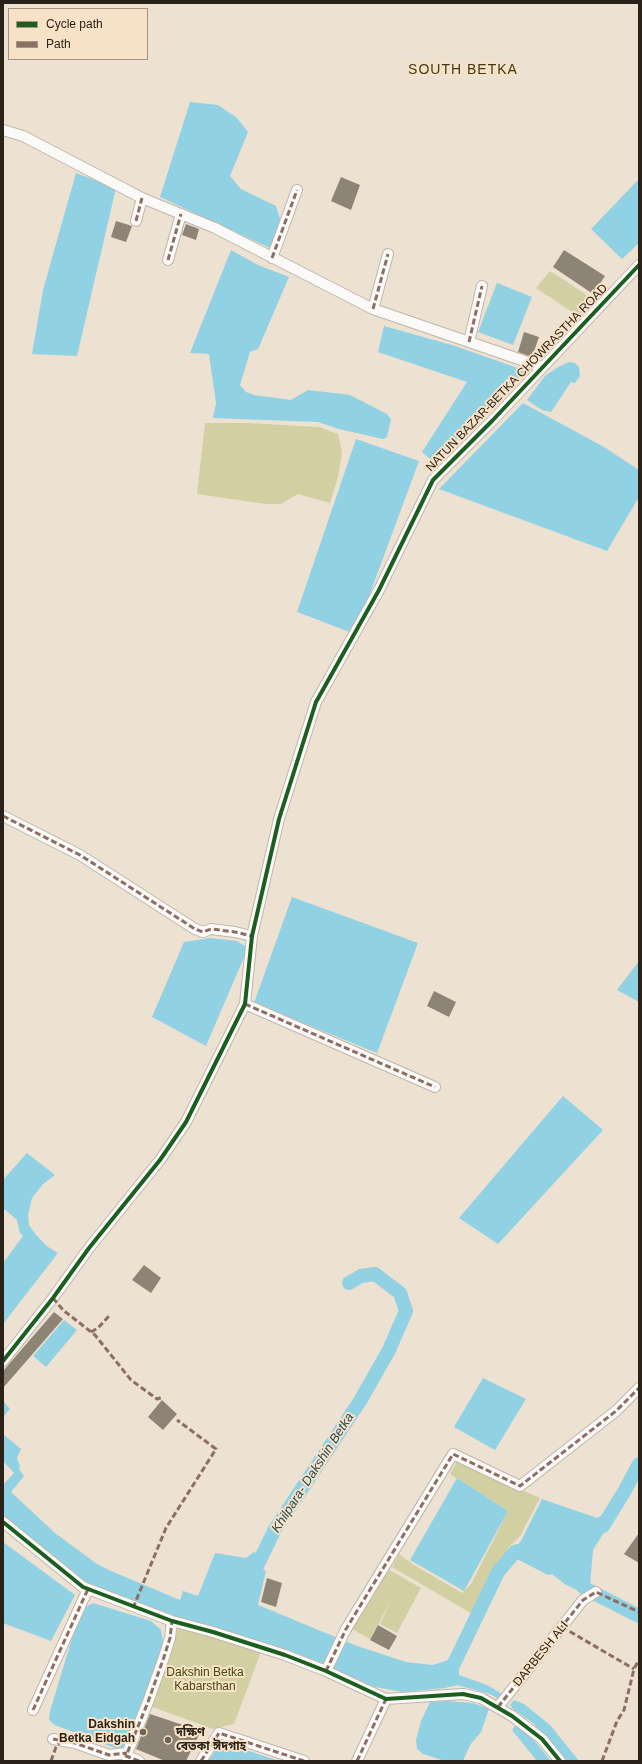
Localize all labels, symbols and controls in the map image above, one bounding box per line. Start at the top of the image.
legend [8,8,148,60]
text: Cycle path [46,17,103,31]
text: Path [46,37,71,51]
district label: SOUTH BETKA [408,62,518,78]
street label: NATUN BAZAR-BETKA CHOWRASTHA ROAD [423,281,611,475]
water label: Khilpara- Dakshin Betka [268,1410,358,1536]
street label: DARBESH ALI [510,1619,572,1689]
park label: Dakshin Betka Kabarsthan [166,1666,244,1694]
place label: Dakshin Betka Eidgah [59,1718,135,1746]
place label: দক্ষিণ বেতকা ঈদগাহ [176,1726,246,1754]
marker: Dakshin Betka Eidgah [138,1727,148,1737]
marker: দক্ষিণ বেতকা ঈদগাহ [163,1735,173,1745]

